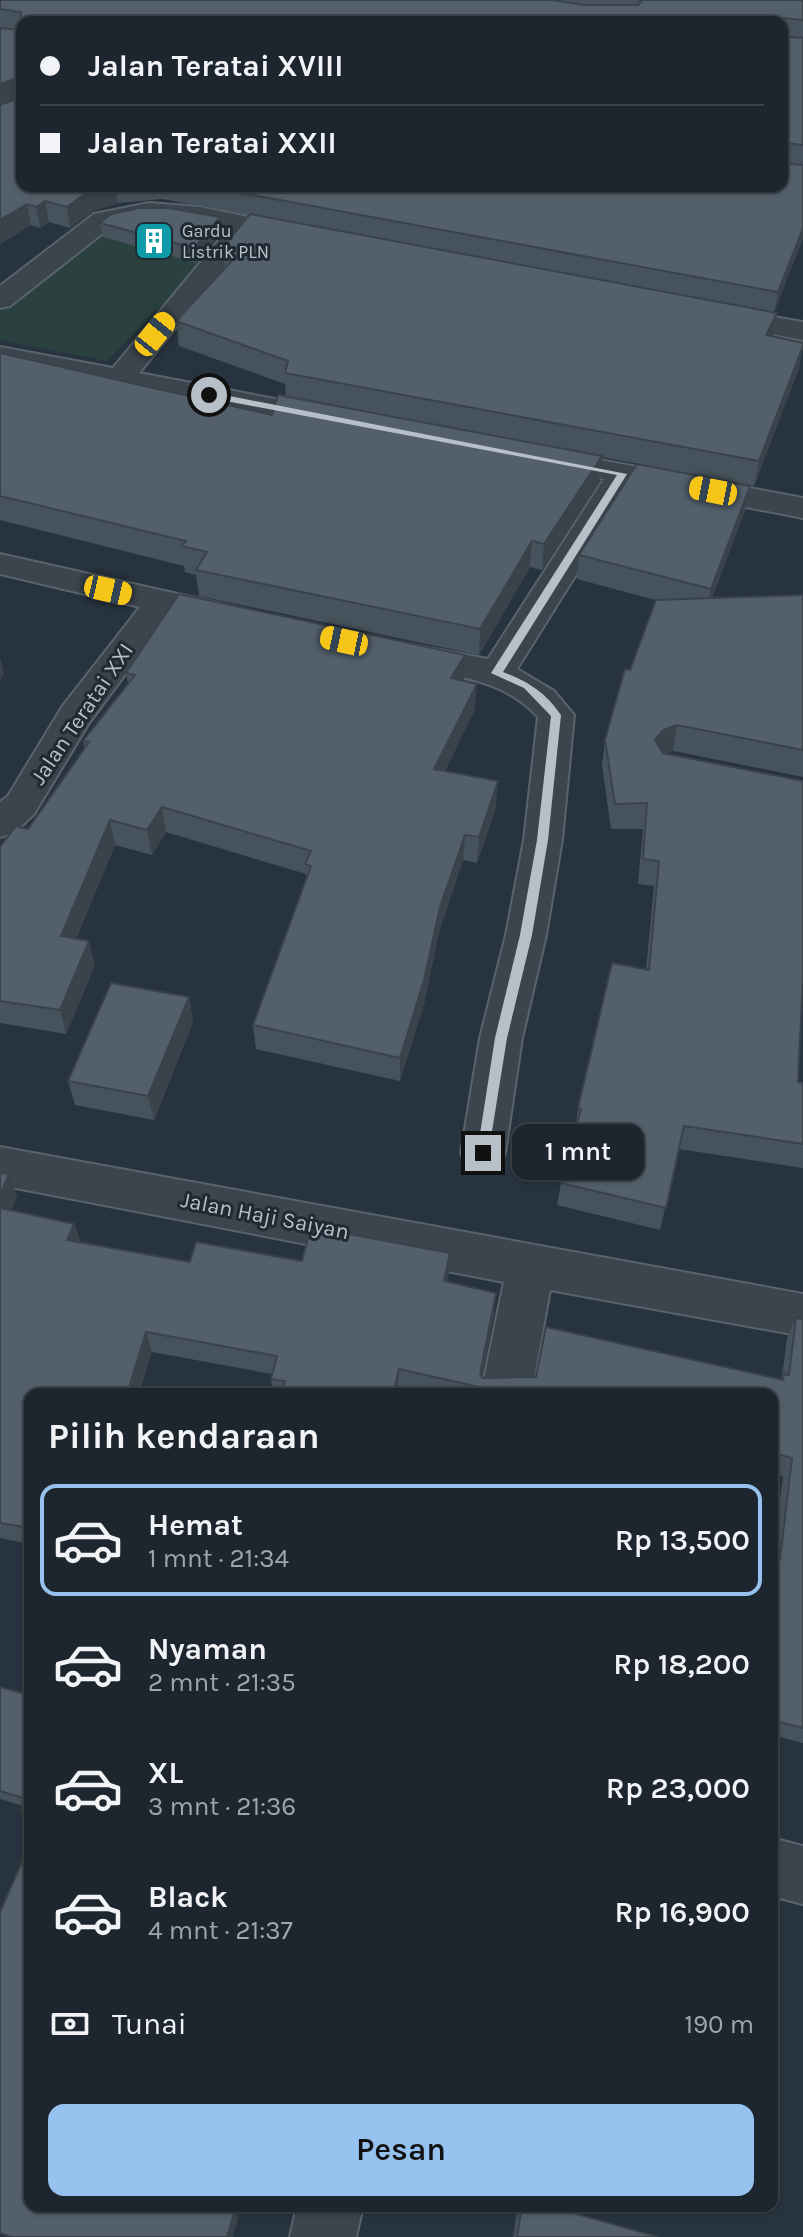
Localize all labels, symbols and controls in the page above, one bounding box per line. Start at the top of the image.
text: Jalan Teratai XVIII [88,48,343,84]
text: Jalan Teratai XXII [88,125,337,161]
building icon: Gardu Listrik PLN [133,220,175,262]
place label: Gardu Listrik PLN [182,220,269,263]
car [131,308,179,360]
route start [191,377,227,413]
car [687,475,739,507]
car [82,573,134,607]
car [318,624,370,658]
street label: Jalan Teratai XXI [25,638,139,790]
callout: 1 mnt [511,1125,643,1181]
route end [465,1135,501,1171]
text: 1 mnt [545,1136,611,1167]
street label: Jalan Haji Saiyan [179,1187,351,1245]
text: Pilih kendaraan [48,1415,320,1457]
icon: car [52,1504,124,1576]
text: Hemat [148,1507,243,1543]
text: Rp 13,500 [615,1522,750,1558]
text: 1 mnt · 21:34 [148,1543,289,1574]
icon: car [52,1628,124,1700]
text: Nyaman [148,1631,267,1667]
text: Rp 18,200 [613,1646,750,1682]
text: 2 mnt · 21:35 [148,1667,296,1698]
icon: car [52,1752,124,1824]
text: XL [148,1755,183,1791]
text: Rp 23,000 [606,1770,750,1806]
text: 3 mnt · 21:36 [148,1791,296,1822]
icon: car [52,1876,124,1948]
text: Black [148,1879,228,1915]
text: Rp 16,900 [614,1894,750,1930]
text: 4 mnt · 21:37 [148,1915,293,1946]
icon: cash [48,2002,92,2046]
text: Tunai [112,2006,187,2042]
text: 190 m [684,2009,754,2040]
button: Pesan [48,2104,754,2196]

